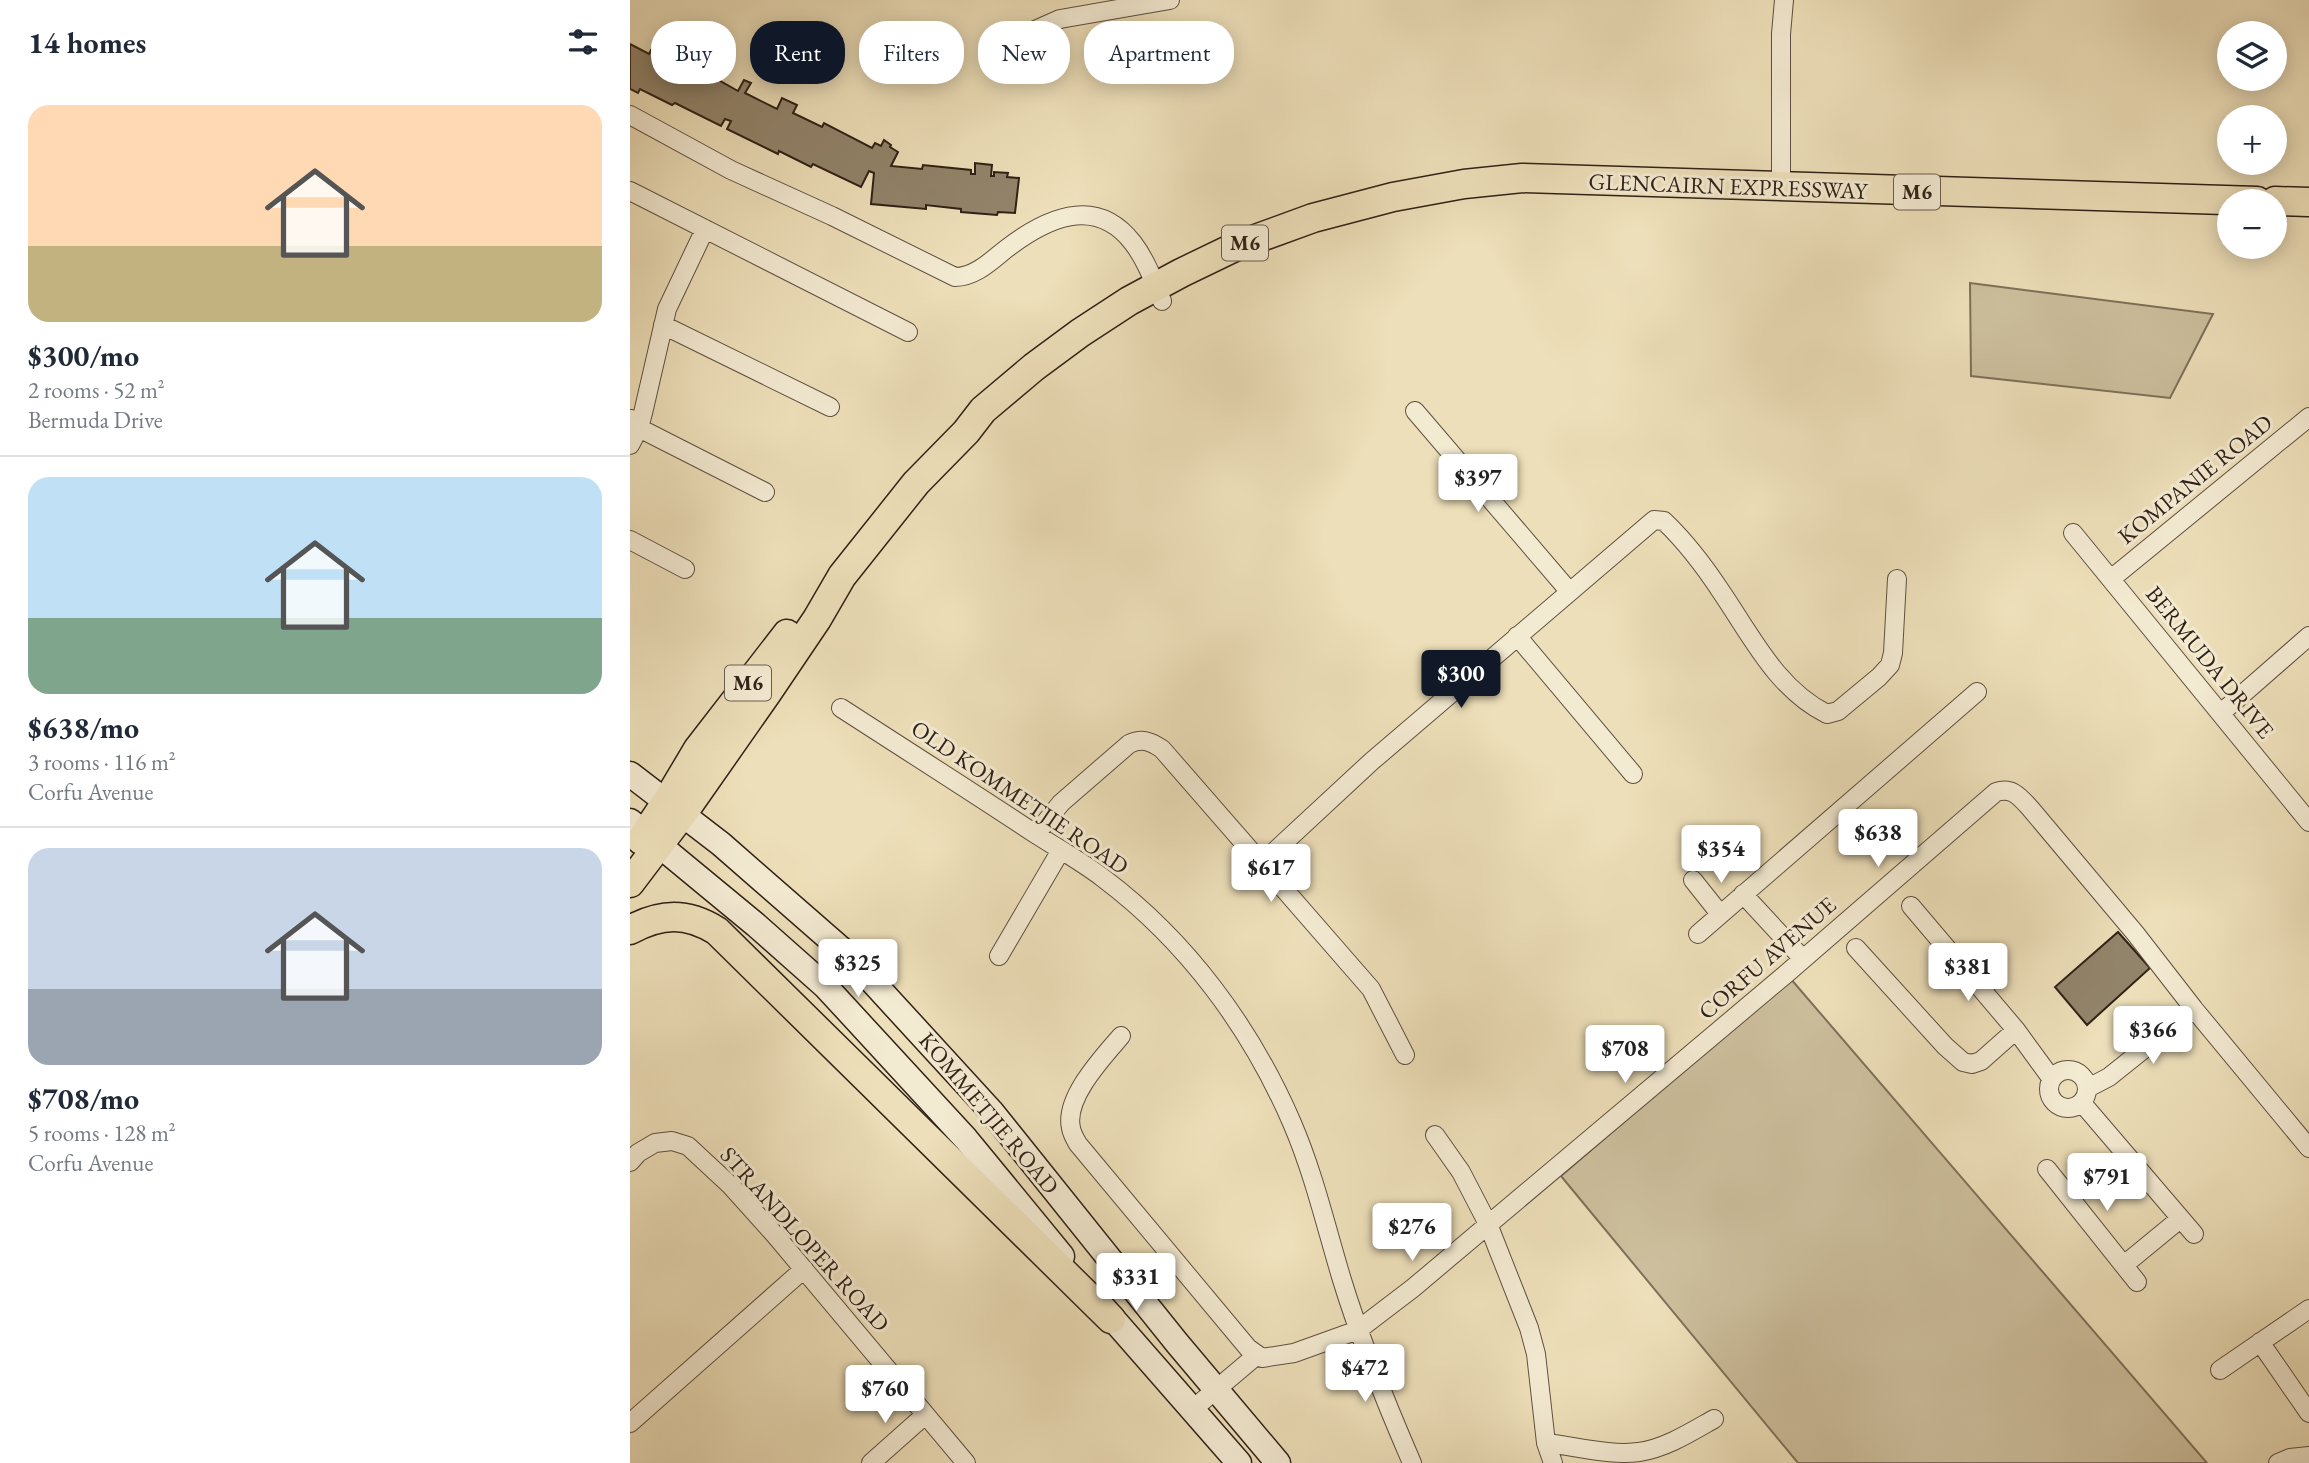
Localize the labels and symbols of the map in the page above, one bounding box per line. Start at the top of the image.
street label: GLENCAIRN EXPRESSWAY [1588,166,1870,206]
road number: M6 [1894,174,1940,210]
road number: M6 [1222,226,1268,260]
street label: KOMPANIE ROAD [2111,407,2279,551]
pin: $397 [1437,454,1519,514]
street label: BERMUDA DRIVE [2139,580,2281,744]
pin: $300 [1420,650,1502,710]
road number: M6 [725,666,771,700]
street label: OLD KOMMETJIE ROAD [906,713,1134,881]
pin: $638 [1837,810,1919,869]
pin: $354 [1680,826,1762,885]
pin: $617 [1230,844,1312,904]
street label: CORFU AVENUE [1692,890,1842,1026]
pin: $325 [817,940,899,999]
pin: $381 [1927,944,2009,1003]
pin: $366 [2112,1006,2194,1066]
street label: KOMMETJIE ROAD [912,1026,1066,1200]
pin: $708 [1584,1026,1666,1085]
street label: STRANDLOPER ROAD [714,1140,896,1338]
pin: $791 [2066,1154,2148,1213]
pin: $276 [1371,1204,1453,1263]
pin: $331 [1095,1254,1177,1313]
pin: $472 [1324,1344,1406,1404]
pin: $760 [844,1366,926,1425]

